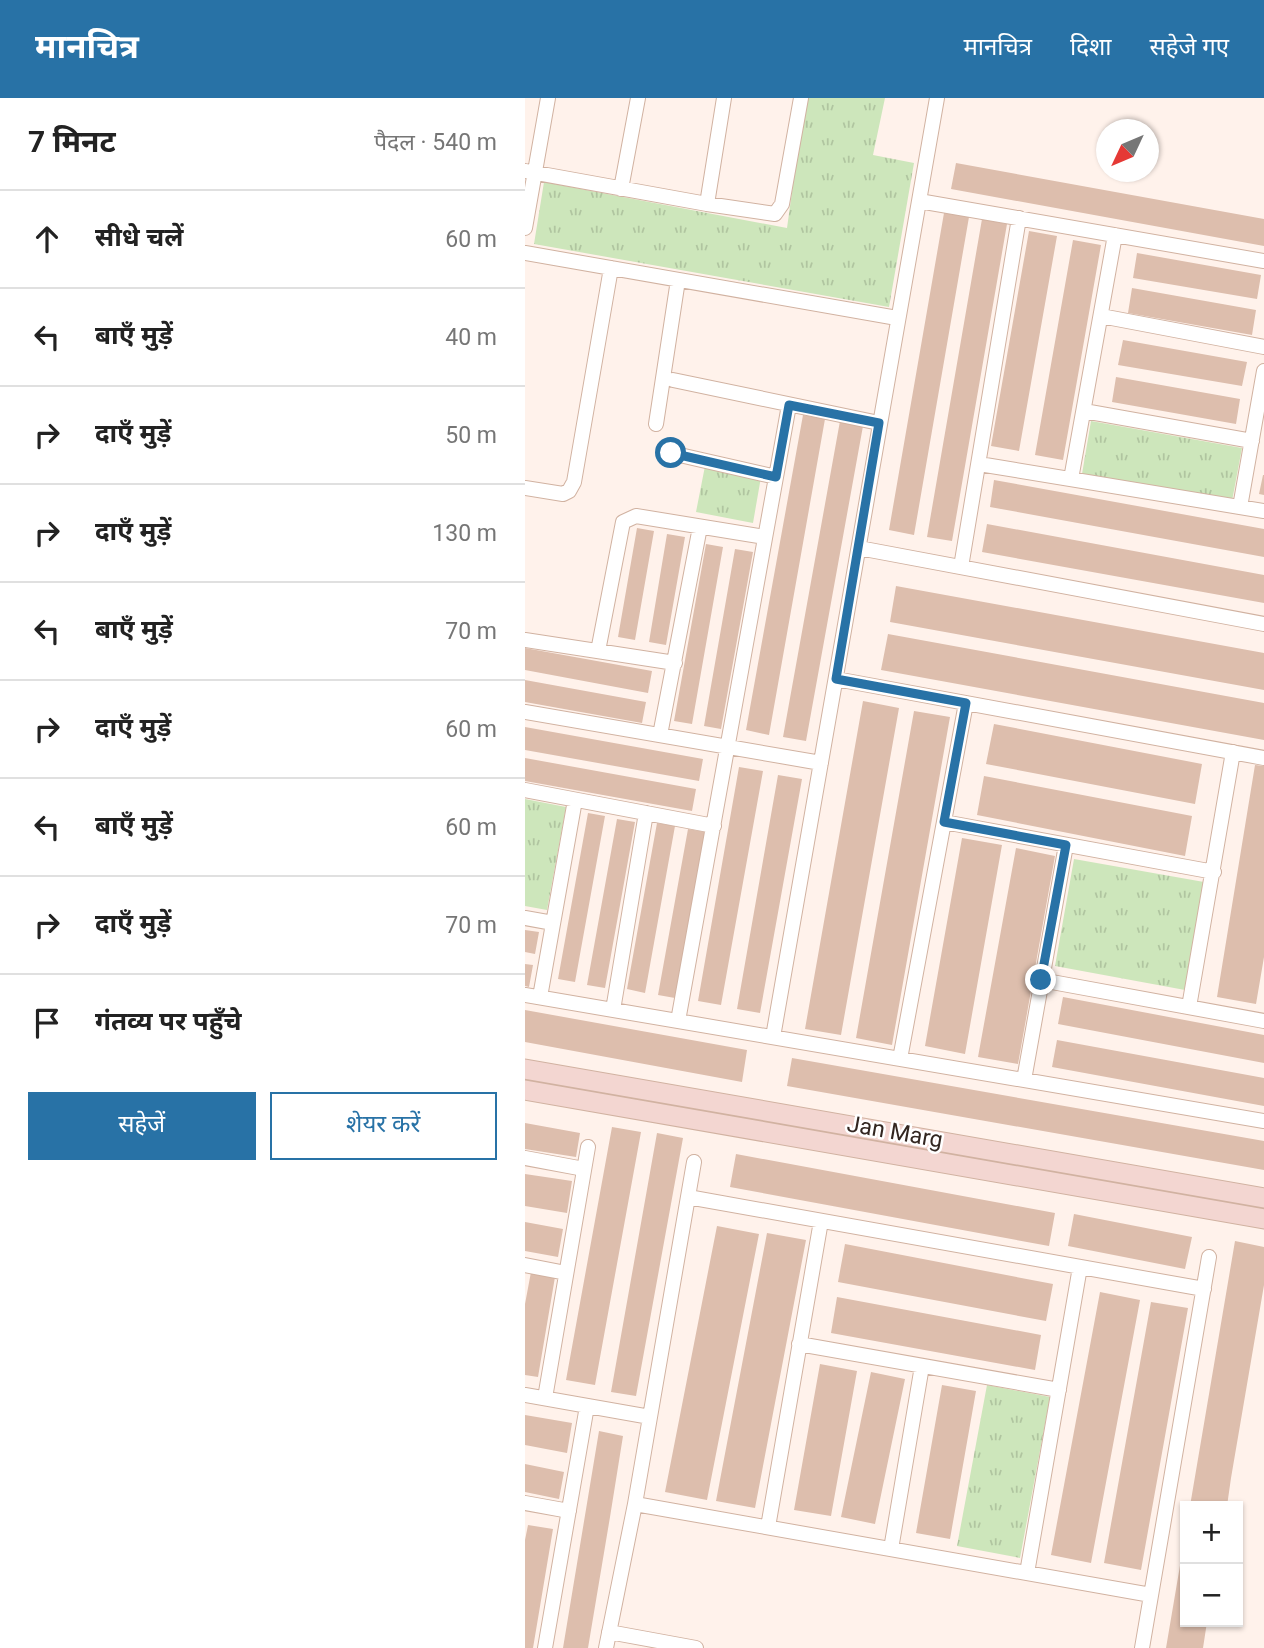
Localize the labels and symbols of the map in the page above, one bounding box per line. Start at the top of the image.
north arrow [1096,119,1159,182]
route start [655,437,686,468]
route end [1025,964,1056,995]
street label: Jan Marg [845,1110,945,1154]

